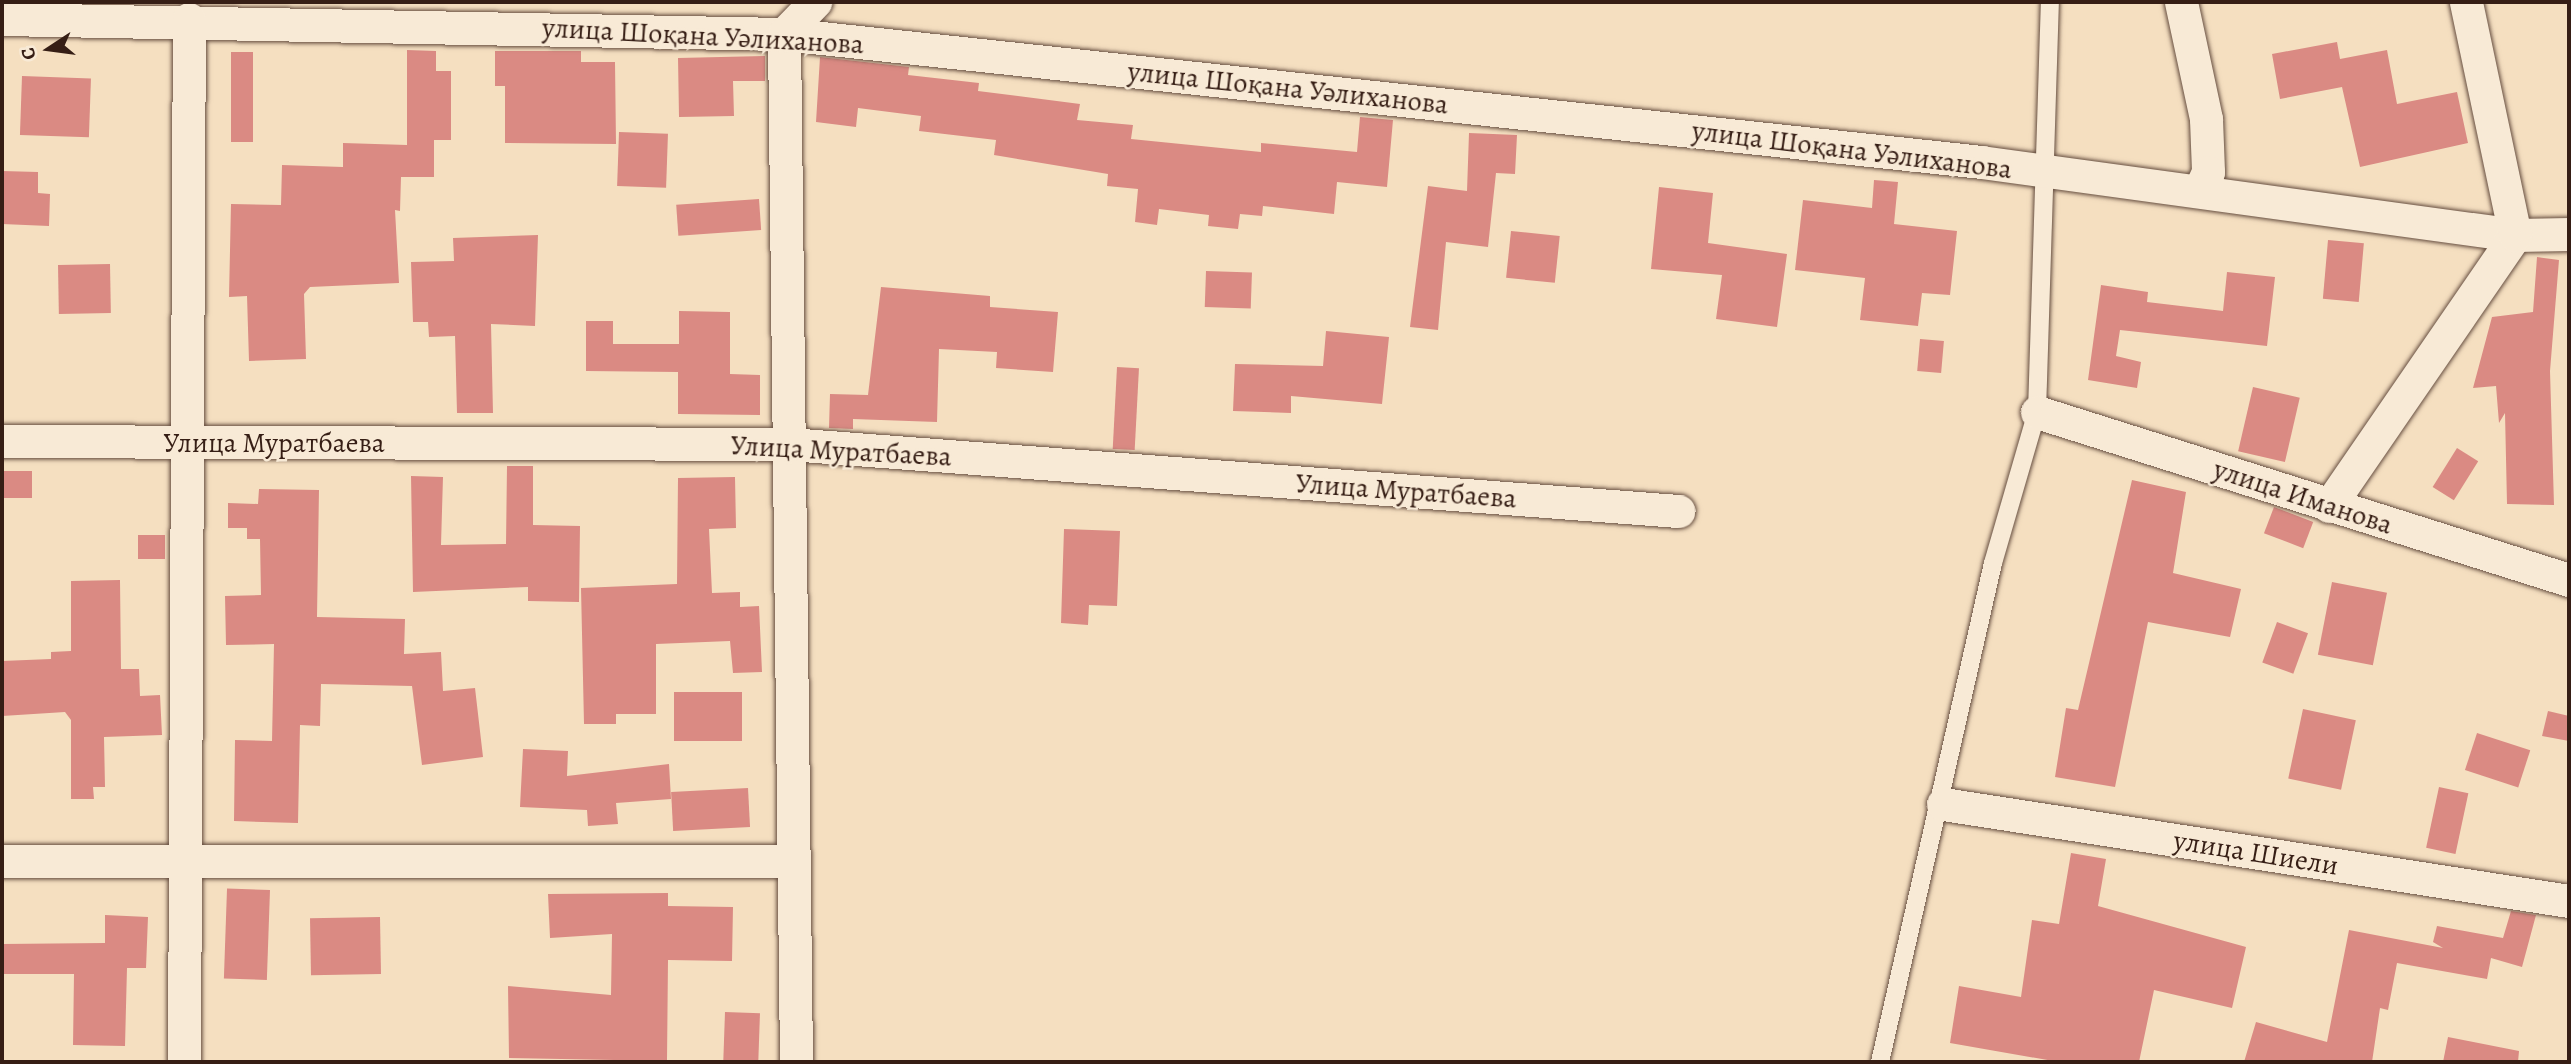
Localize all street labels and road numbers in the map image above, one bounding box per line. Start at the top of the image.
street label: улица Шоқана Уәлиханова [541,11,865,61]
street label: улица Шоқана Уәлиханова [1126,54,1450,122]
street label: улица Шоқана Уәлиханова [1690,114,2014,186]
street label: Улица Муратбаева [163,426,385,460]
street label: Улица Муратбаева [730,428,952,474]
street label: улица Иманова [2209,452,2397,542]
street label: Улица Муратбаева [1294,467,1518,515]
street label: улица Шиели [2171,823,2341,883]

